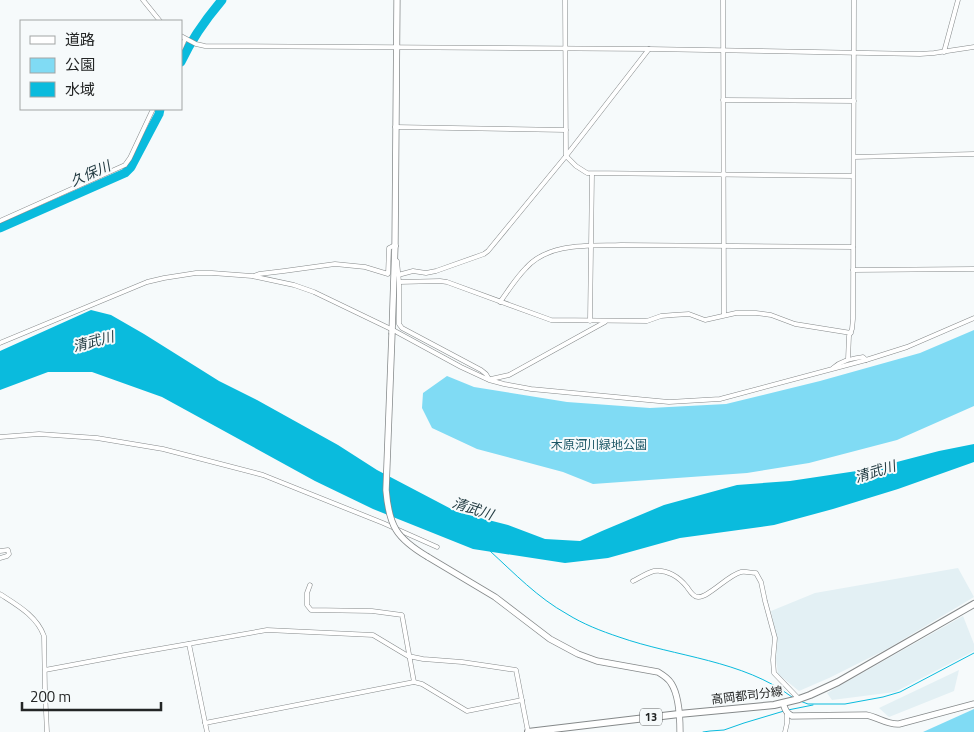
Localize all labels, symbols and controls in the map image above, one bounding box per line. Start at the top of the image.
legend [20,20,182,110]
text: 道路 [65,28,95,51]
text: 公園 [65,53,95,76]
text: 水域 [65,78,95,101]
water label: 久保川 [67,154,115,191]
water label: 清武川 [70,325,118,357]
park label: 木原河川緑地公園 [551,435,647,454]
water label: 清武川 [852,454,900,487]
water label: 清武川 [450,492,498,525]
scale bar [22,680,161,712]
street label: 高岡都司分線 [710,681,784,709]
text: 200 m [30,685,71,708]
road number: 13 [640,709,662,726]

